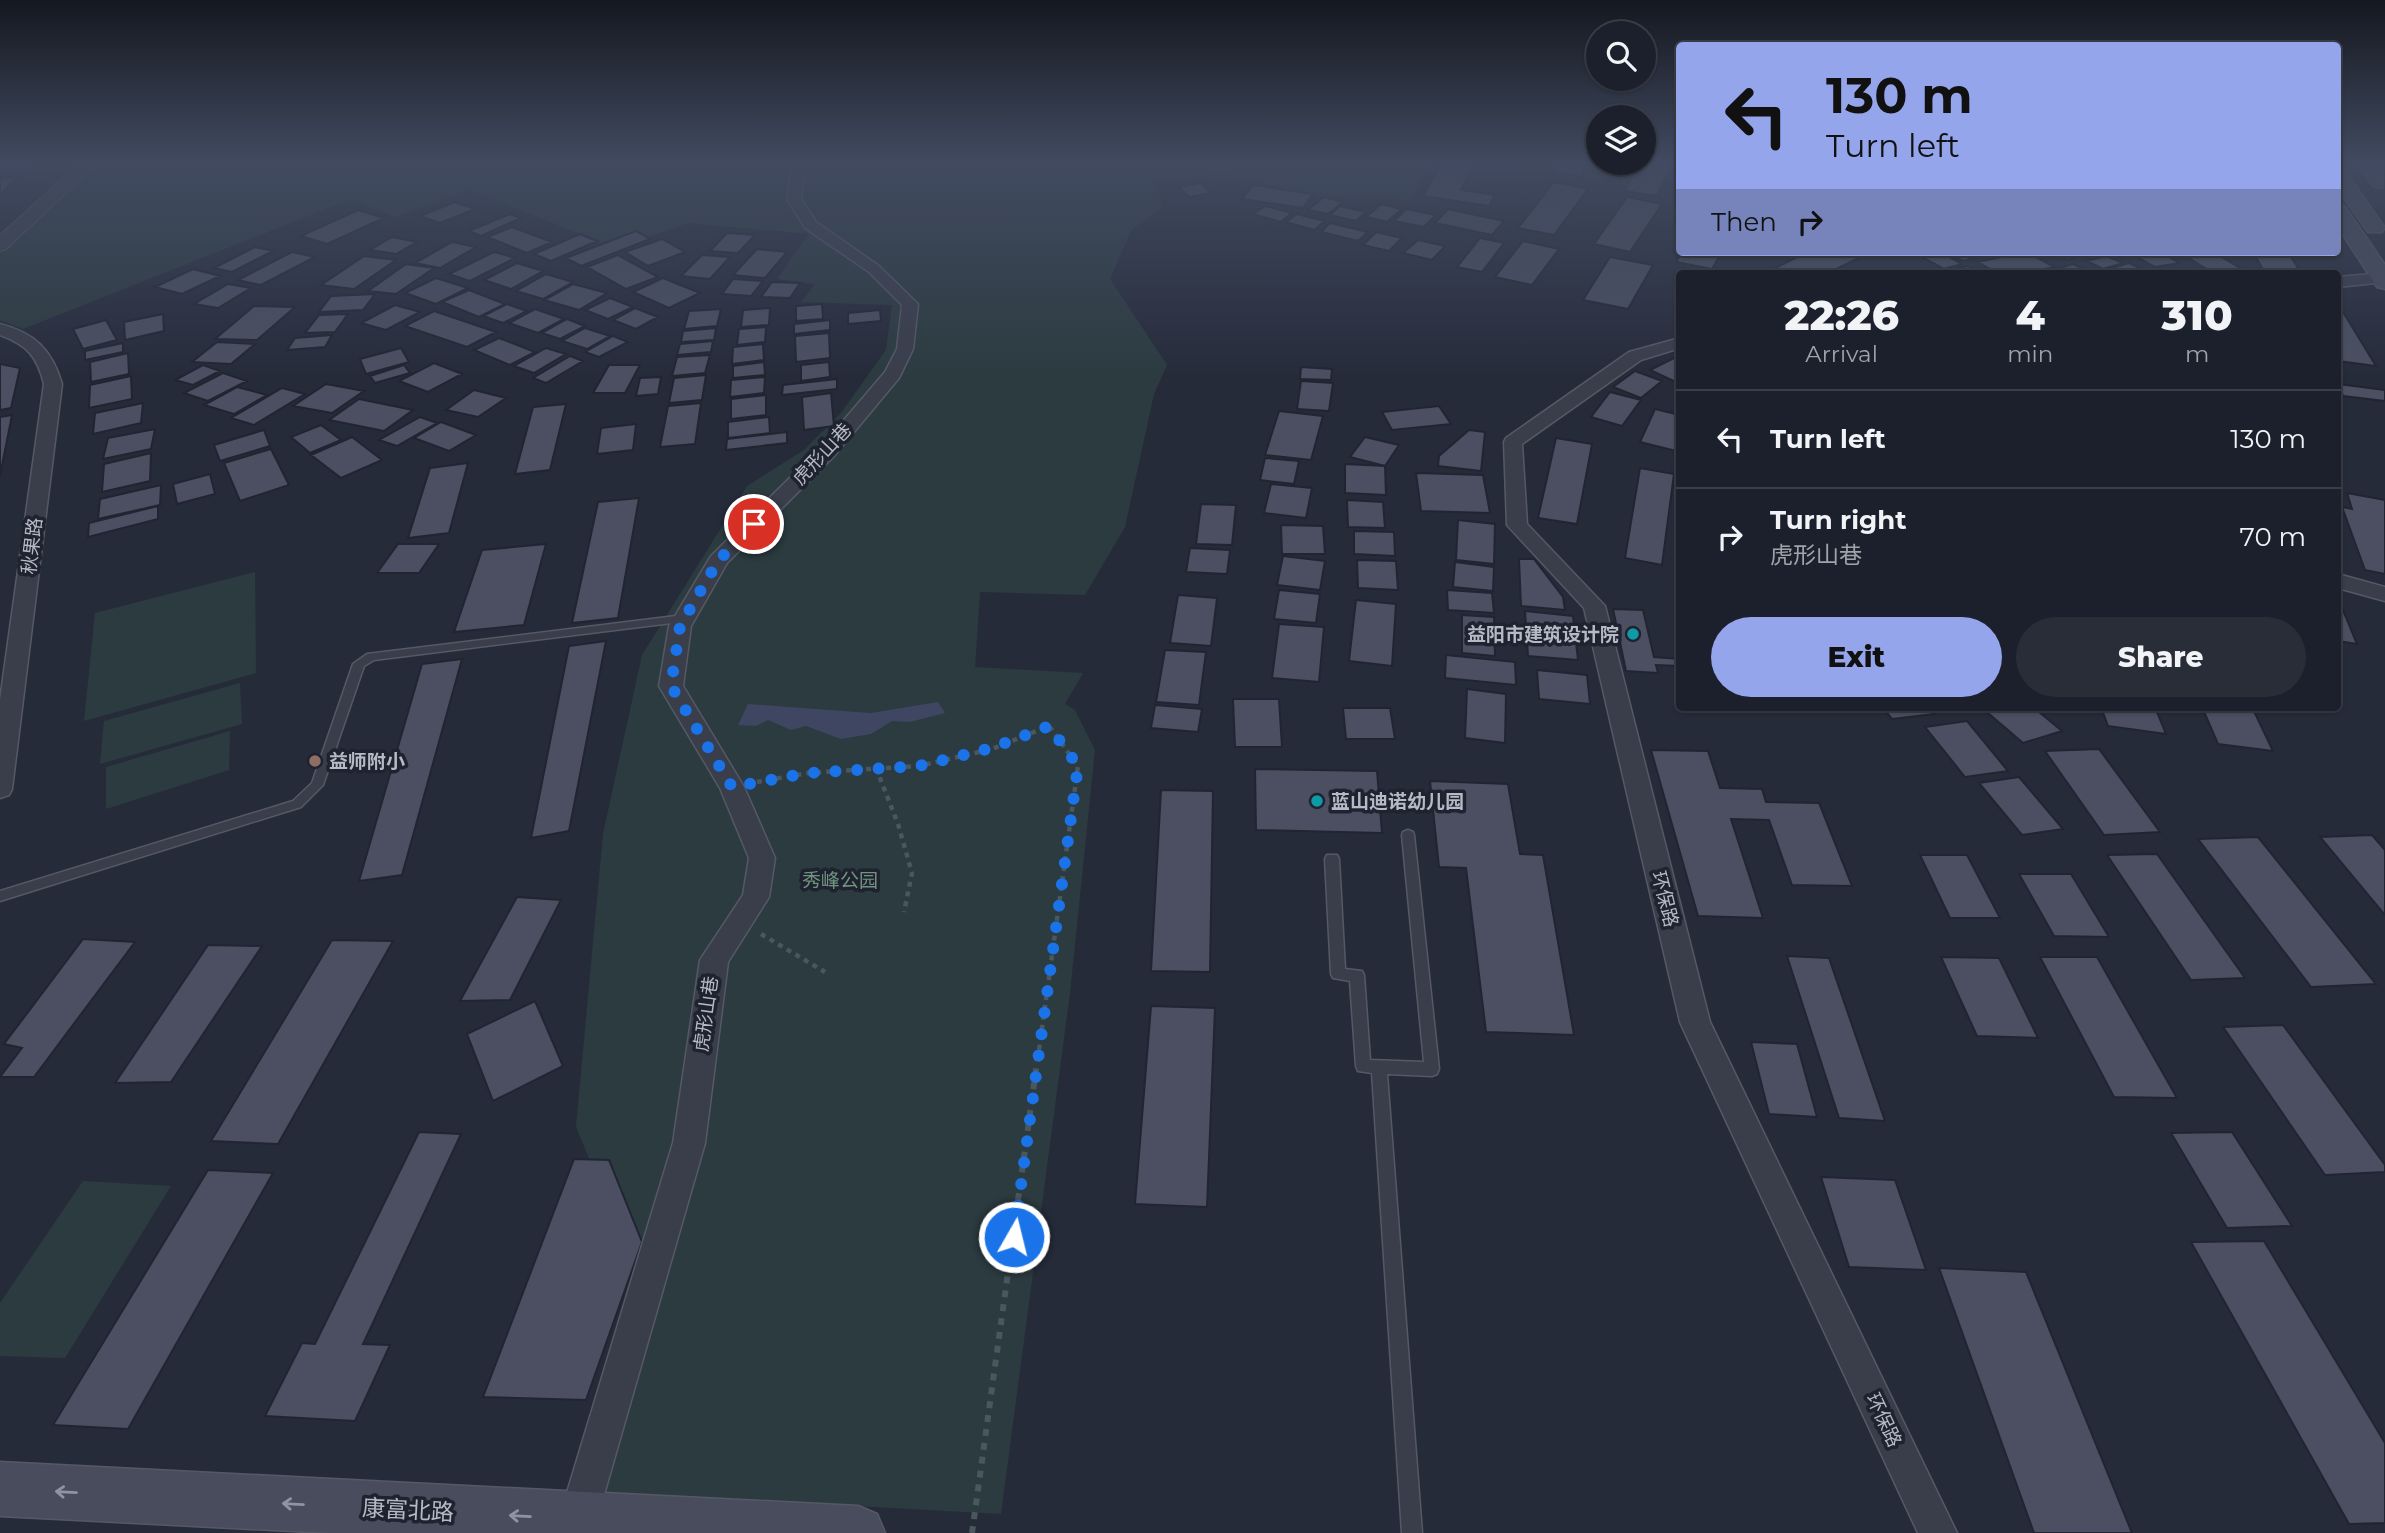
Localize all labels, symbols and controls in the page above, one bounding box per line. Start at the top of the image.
map controls [1586,21,1656,175]
button: search [1586,21,1656,91]
text: 130 m [1826,66,1973,125]
icon: left [1711,70,1802,161]
button: layers [1586,105,1656,175]
text: Turn left [1826,126,1960,165]
icon: right [1791,203,1829,241]
text: Then [1711,206,1777,238]
text: 22:26 [1784,289,1899,341]
text: 4 [2016,289,2045,341]
text: 310 [2162,289,2233,341]
text: Arrival [1805,340,1878,368]
text: min [2007,340,2053,368]
text: m [2185,340,2209,368]
street label: 虎形山巷 [788,418,856,490]
icon: left [1711,420,1749,458]
text: Turn left [1770,423,1886,455]
text: 130 m [2230,423,2306,455]
pin [724,494,784,554]
text: Turn right [1770,504,1906,536]
icon: arrive [735,505,773,543]
street label: 秋果路 [17,516,47,576]
icon: right [1711,518,1749,556]
text: 70 m [2240,521,2306,553]
text: 虎形山巷 [1770,541,1862,569]
button: Exit [1711,617,2002,697]
button: Share [2016,617,2306,697]
place label: 益阳市建筑设计院 [1467,623,1619,646]
marker: 益阳市建筑设计院 [1625,626,1641,642]
place label: 益师附小 [329,750,405,773]
marker: 益师附小 [307,753,323,769]
place label: 蓝山迪诺幼儿园 [1331,790,1464,813]
marker: 蓝山迪诺幼儿园 [1309,793,1325,809]
park label: 秀峰公园 [802,869,878,892]
street label: 环保路 [1647,869,1683,929]
street label: 虎形山巷 [689,975,723,1053]
position arrow [977,1200,1051,1274]
street label: 环保路 [1862,1389,1906,1451]
one-way arrow [55,1486,78,1499]
street label: 康富北路 [361,1494,455,1526]
one-way arrow [282,1497,305,1510]
one-way arrow [509,1509,532,1522]

